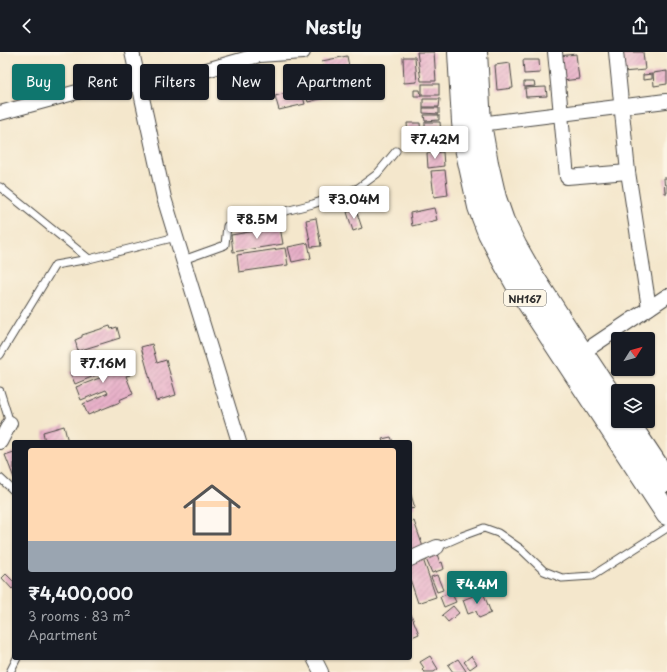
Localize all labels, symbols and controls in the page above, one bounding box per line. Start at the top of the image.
text: Nestly [305,13,362,40]
icon: back [16,15,38,37]
icon: share [629,15,651,37]
chip: Buy [12,64,65,100]
chip: Rent [73,64,132,100]
chip: Filters [140,64,209,100]
chip: New [217,64,275,100]
chip: Apartment [283,64,385,100]
pin: ₹7.42M [402,126,468,160]
text: ₹7.42M [410,129,460,148]
pin: ₹3.04M [321,186,387,220]
text: ₹3.04M [328,189,380,208]
pin: ₹8.5M [229,206,285,240]
text: ₹8.5M [236,209,278,228]
road number: NH167 [504,290,546,306]
north arrow [611,332,655,376]
map controls [611,332,655,428]
pin: ₹7.16M [70,350,136,384]
text: ₹7.16M [80,353,126,372]
button: layers [611,384,655,428]
icon: home [176,474,248,546]
pin: ₹4.4M [449,571,505,605]
text: ₹4.4M [456,574,498,593]
text: ₹4,400,000 [28,580,133,606]
text: 3 rooms · 83 m² [28,606,131,625]
text: Apartment [28,625,97,644]

